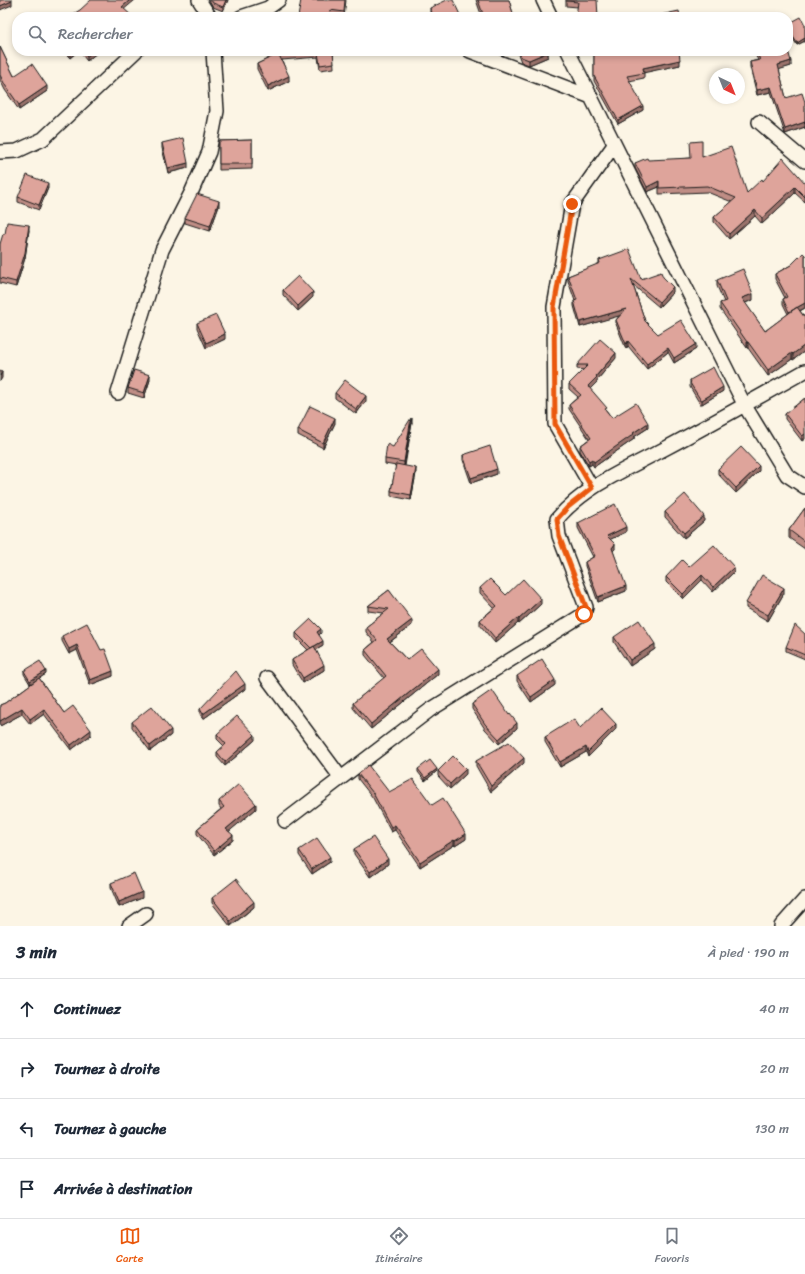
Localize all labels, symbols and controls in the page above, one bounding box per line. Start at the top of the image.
search box [12,12,793,56]
text: Rechercher [58,21,133,47]
icon: search [26,23,48,45]
north arrow [709,68,745,104]
route end [563,195,581,213]
route start [575,605,593,623]
text: 3 min [16,937,57,967]
text: À pied · 190 m [708,941,789,964]
text: Continuez [54,996,121,1022]
text: 40 m [759,997,789,1020]
icon: ahead [16,998,38,1020]
text: Tournez à droite [54,1056,160,1082]
text: 20 m [760,1057,789,1080]
icon: right [16,1058,38,1080]
text: Tournez à gauche [54,1116,166,1142]
text: 130 m [755,1117,789,1140]
icon: left [16,1118,38,1140]
text: Arrivée à destination [54,1176,192,1202]
icon: arrive [16,1178,38,1200]
tab: Carte [116,1225,143,1268]
tab: Itinéraire [376,1225,423,1268]
tab: Favoris [655,1225,689,1268]

